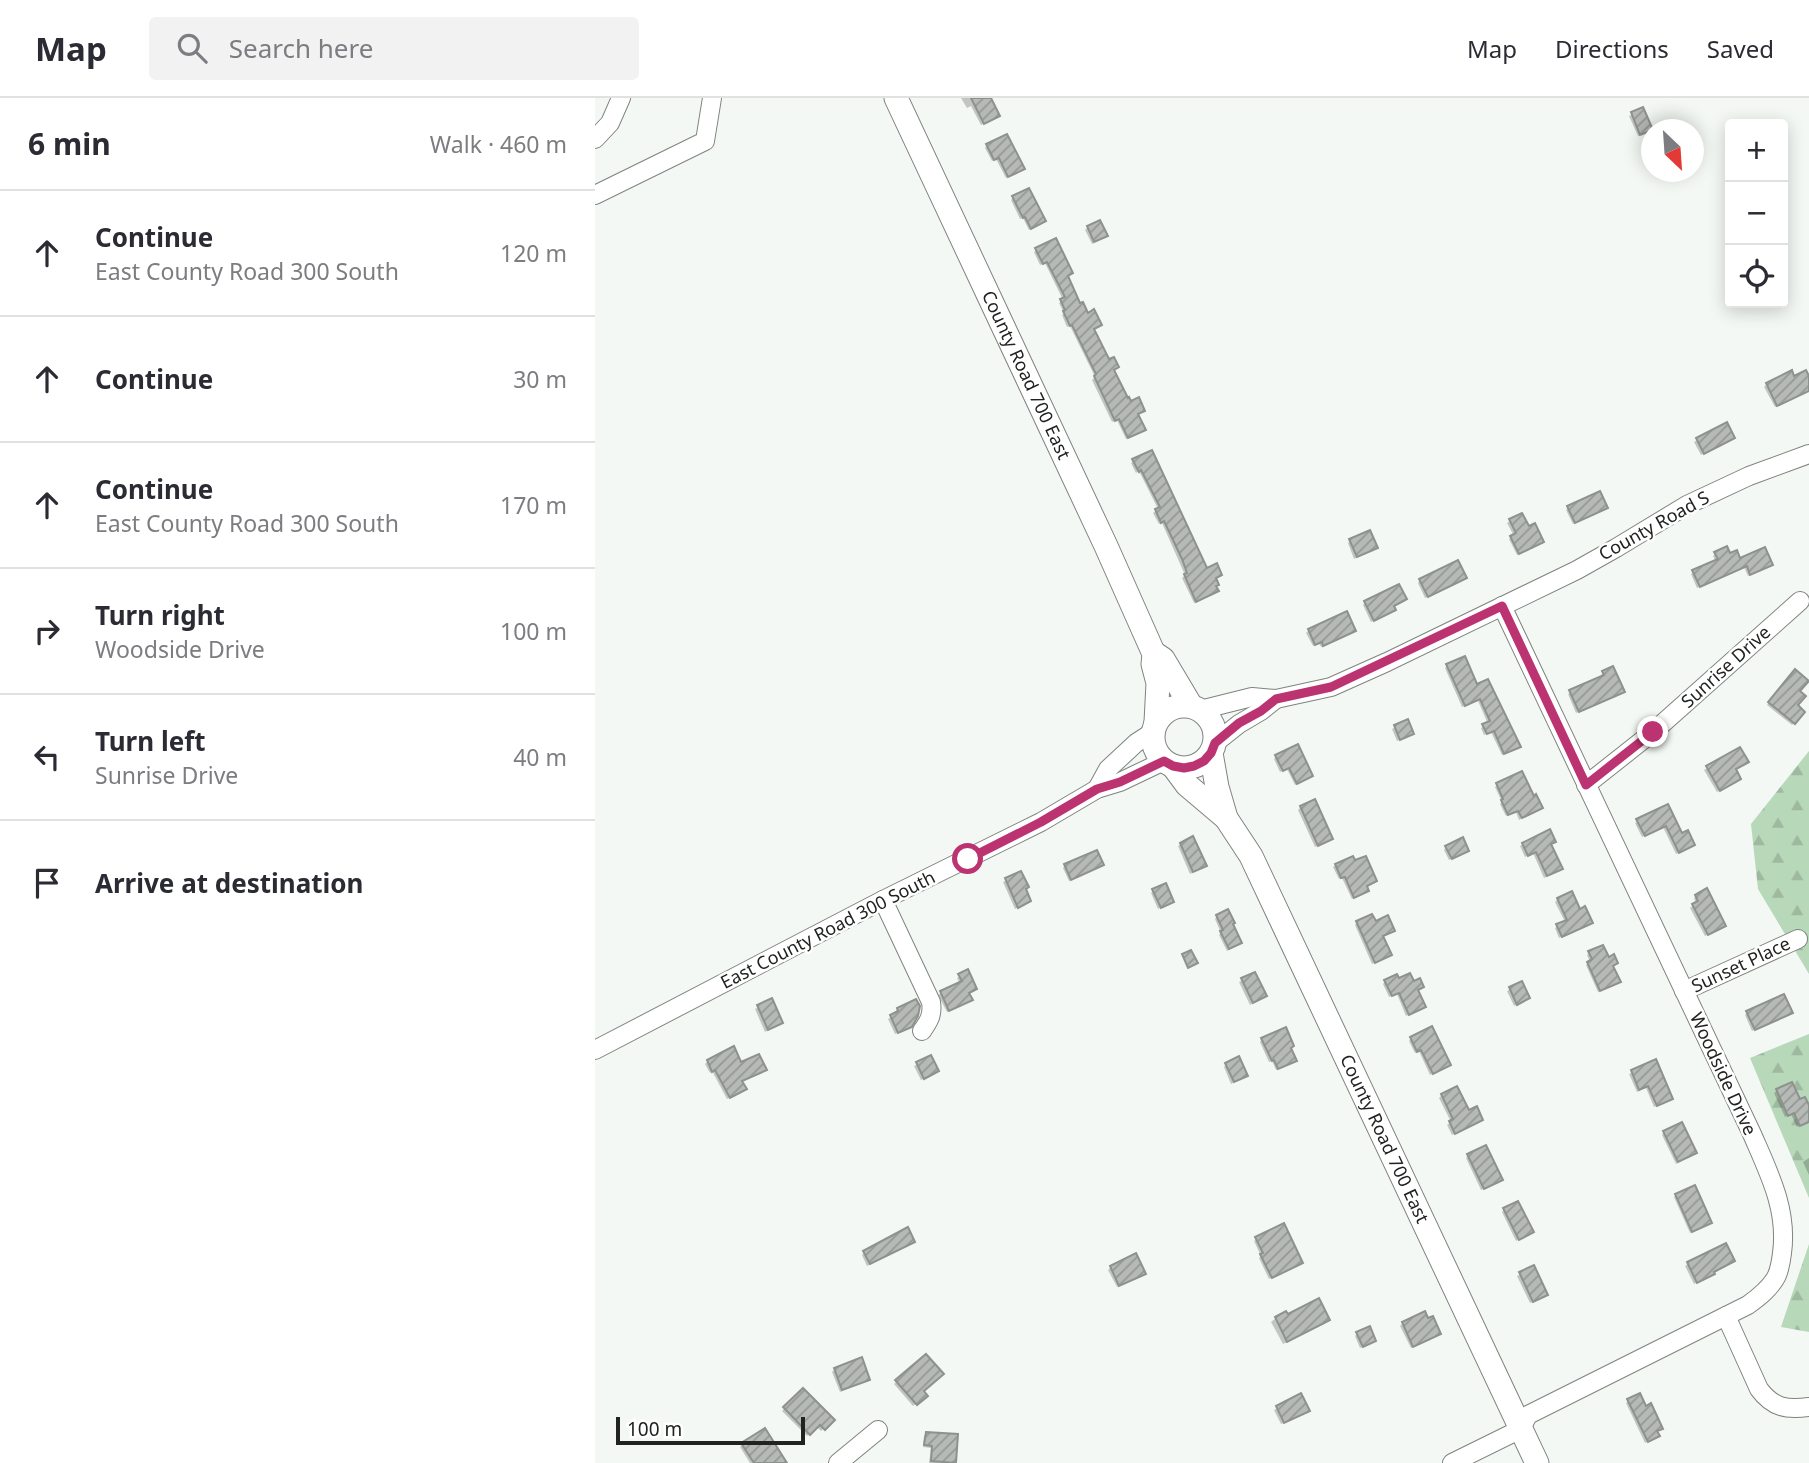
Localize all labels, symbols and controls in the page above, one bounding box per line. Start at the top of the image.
search box [149,17,639,80]
text: Map [35,26,107,71]
icon: search [173,29,211,67]
text: Search here [229,30,373,66]
text: Map [1467,32,1517,65]
text: Directions [1555,32,1669,65]
text: Saved [1707,32,1774,65]
north arrow [1641,119,1704,182]
map controls [1725,119,1788,308]
button: + [1725,119,1788,182]
text: 6 min [28,123,111,164]
text: Walk · 460 m [430,128,567,160]
button: − [1725,182,1788,245]
text: Continue [95,219,213,255]
icon: ahead [28,234,66,272]
text: 120 m [500,237,567,269]
button: locate [1725,245,1788,308]
text: East County Road 300 South [95,255,399,287]
street label: County Road 700 East [977,286,1077,463]
icon: ahead [28,360,66,398]
text: Continue [95,361,213,397]
text: 30 m [513,363,567,395]
text: Continue [95,471,213,507]
street label: County Road S [1594,485,1713,565]
icon: ahead [28,486,66,524]
text: 170 m [500,489,567,521]
text: East County Road 300 South [95,507,399,539]
text: Turn right [95,597,225,633]
icon: right [28,612,66,650]
text: 100 m [500,615,567,647]
street label: Sunrise Drive [1676,620,1775,713]
text: Woodside Drive [95,633,265,665]
route end [1637,716,1668,747]
text: Turn left [95,723,206,759]
icon: left [28,738,66,776]
text: 40 m [513,741,567,773]
text: Sunrise Drive [95,759,238,791]
route start [952,843,983,874]
icon: arrive [28,864,66,902]
street label: East County Road 300 South [716,864,939,994]
text: Arrive at destination [95,865,364,901]
street label: Sunset Place [1687,931,1794,997]
street label: Woodside Drive [1685,1008,1763,1139]
street label: County Road 700 East [1335,1050,1435,1227]
scale bar [616,1414,805,1446]
text: 100 m [627,1416,682,1442]

